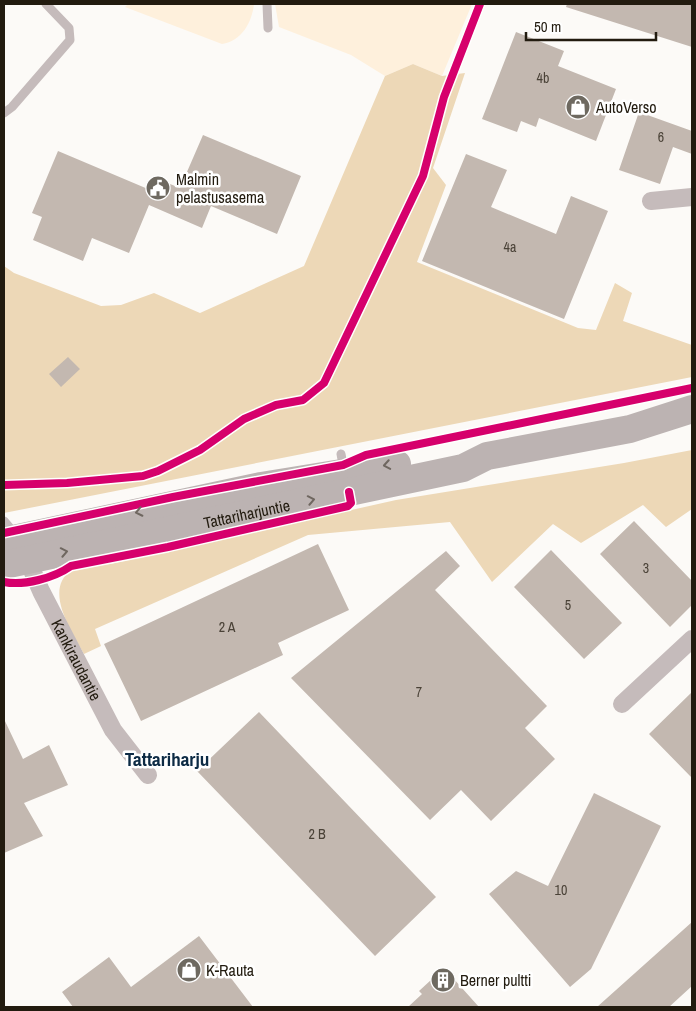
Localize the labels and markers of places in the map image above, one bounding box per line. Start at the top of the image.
shop icon: AutoVerso [565,94,591,120]
place label: AutoVerso [595,96,657,118]
place label: Malmin pelastusasema [176,168,265,208]
public building icon: Malmin pelastusasema [145,175,171,201]
shop icon: K-Rauta [176,957,202,983]
place label: K-Rauta [206,959,255,981]
building icon: Berner pultti [430,967,456,993]
place label: Berner pultti [460,969,531,991]

